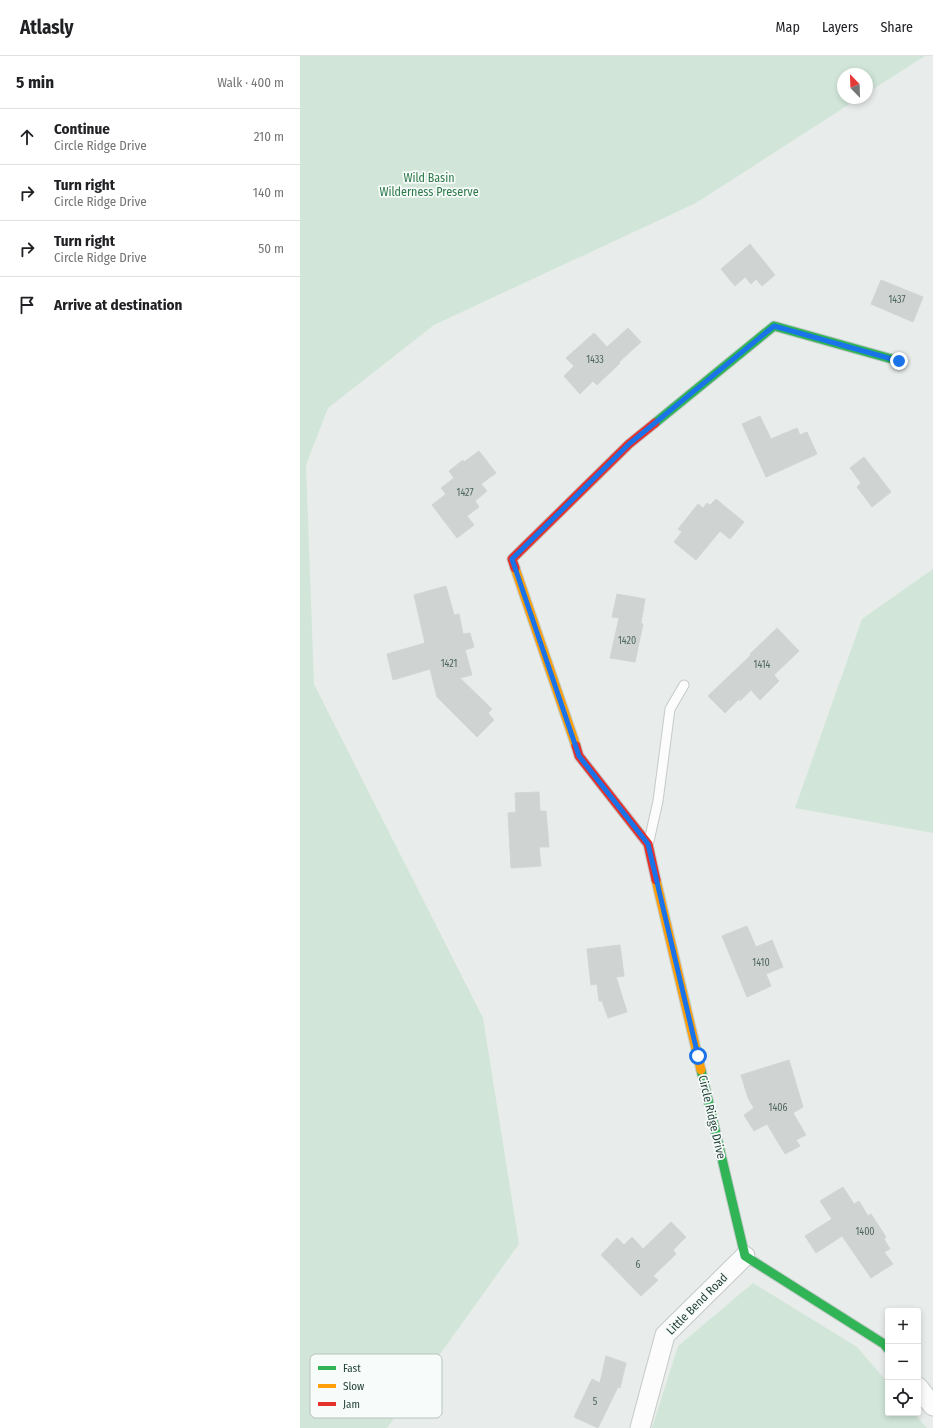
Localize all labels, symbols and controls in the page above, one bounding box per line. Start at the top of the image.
text: Atlasly [20,16,74,39]
text: Map [776,19,800,36]
text: Layers [822,19,858,36]
text: Share [880,19,913,36]
north arrow [837,68,873,104]
text: 5 min [16,72,54,93]
text: Walk · 400 m [217,75,284,90]
text: Continue [54,120,110,138]
icon: ahead [16,126,38,148]
text: 210 m [254,129,284,144]
text: Circle Ridge Drive [54,138,147,153]
park label: Wild Basin Wilderness Preserve [379,171,479,199]
text: Turn right [54,176,115,194]
icon: right [16,182,38,204]
text: 140 m [253,185,284,200]
text: Circle Ridge Drive [54,194,147,209]
text: Turn right [54,232,115,250]
icon: right [16,238,38,260]
text: 50 m [258,241,284,256]
text: Circle Ridge Drive [54,250,147,265]
icon: arrive [16,294,38,316]
house number: 1437 [888,294,906,306]
text: Arrive at destination [54,296,182,314]
route end [890,352,908,370]
house number: 1433 [586,354,604,366]
house number: 1427 [457,487,474,499]
house number: 1420 [618,635,636,647]
house number: 1421 [441,658,457,670]
house number: 1414 [754,659,771,671]
house number: 1410 [752,957,770,969]
route start [689,1047,707,1065]
street label: Circle Ridge Drive [696,1074,728,1160]
house number: 1406 [769,1102,787,1114]
house number: 1400 [855,1226,875,1238]
house number: 6 [636,1259,641,1271]
street label: Little Bend Road [663,1270,731,1338]
map controls [885,1308,921,1416]
button: + [885,1308,921,1344]
button: − [885,1344,921,1380]
legend [310,1354,442,1418]
text: Fast [343,1362,361,1375]
text: Slow [343,1380,364,1393]
button: locate [885,1380,921,1416]
house number: 5 [593,1396,598,1408]
text: Jam [343,1398,360,1411]

